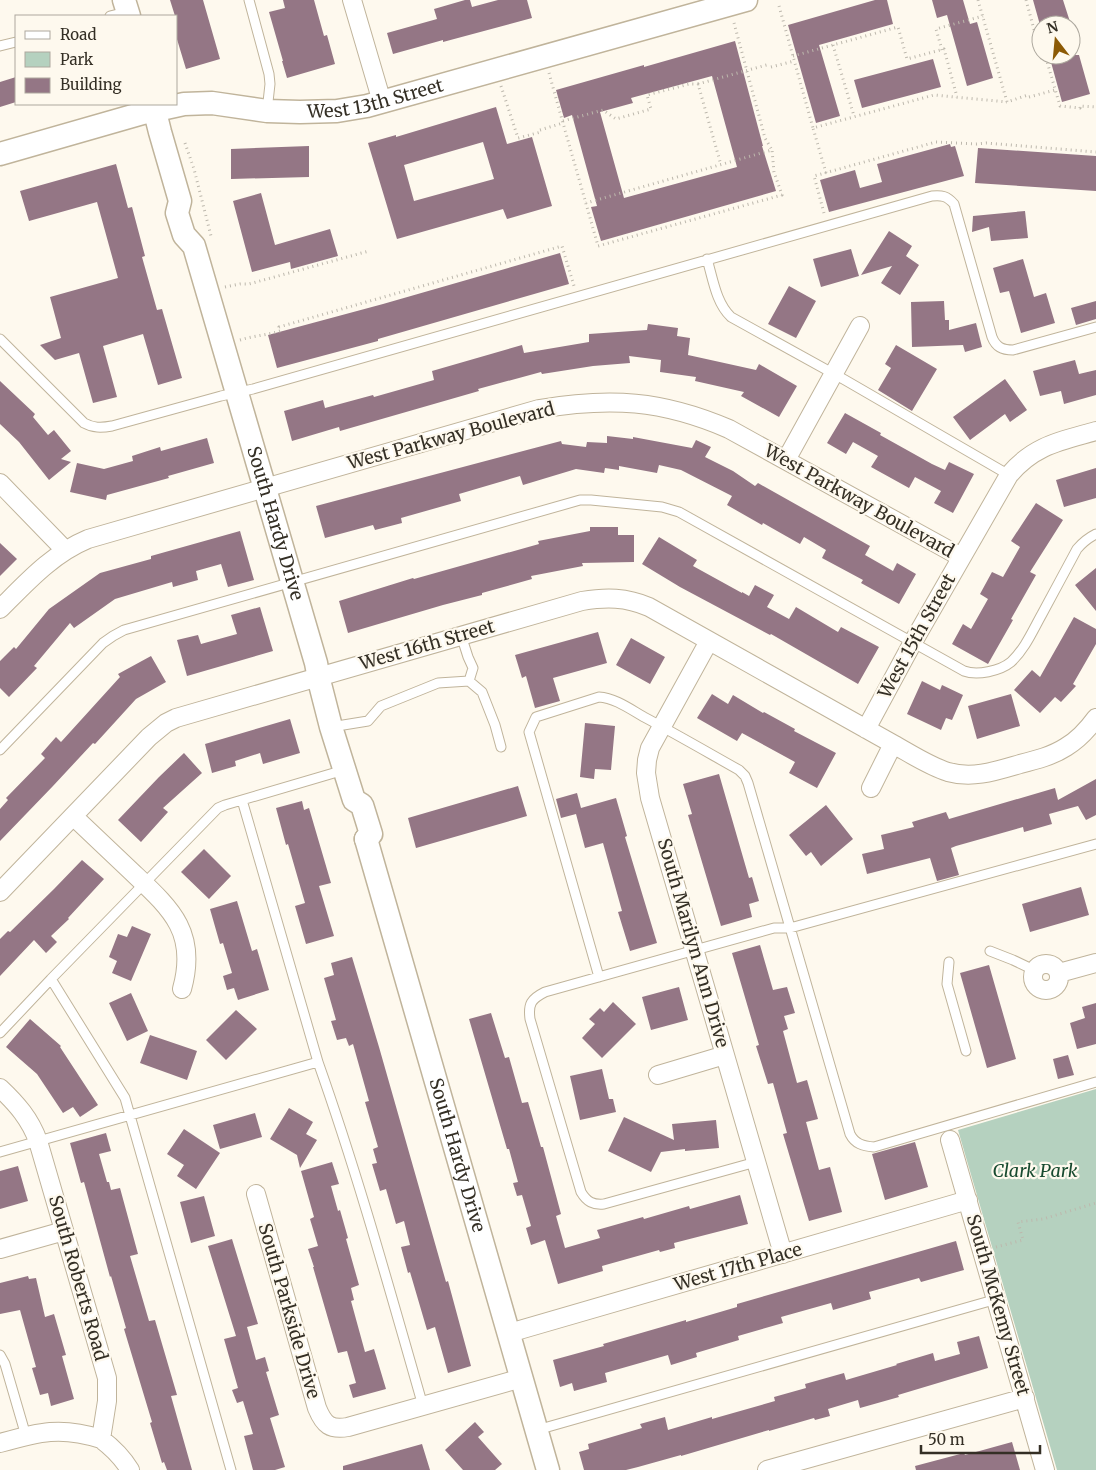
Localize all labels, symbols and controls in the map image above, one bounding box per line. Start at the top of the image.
legend [15,15,178,105]
north arrow [1031,15,1081,65]
text: N [1045,17,1060,38]
text: Road [60,25,96,44]
text: Park [60,50,94,69]
street label: West 13th Street [306,73,446,123]
text: Building [60,75,122,94]
street label: West Parkway Boulevard [344,397,557,475]
street label: West Parkway Boulevard [759,438,958,562]
street label: South Hardy Drive [242,443,309,603]
street label: West 15th Street [872,569,960,703]
street label: West 16th Street [356,614,497,675]
street label: South Marilyn Ann Drive [653,836,734,1050]
street label: South Hardy Drive [425,1075,491,1235]
park label: Clark Park [992,1159,1078,1182]
street label: South Roberts Road [44,1192,113,1363]
street label: South McKemy Street [962,1212,1035,1398]
street label: South Parkside Drive [253,1221,326,1401]
street label: West 17th Place [670,1237,804,1296]
scale bar [921,1422,1040,1454]
text: 50 m [928,1430,965,1449]

